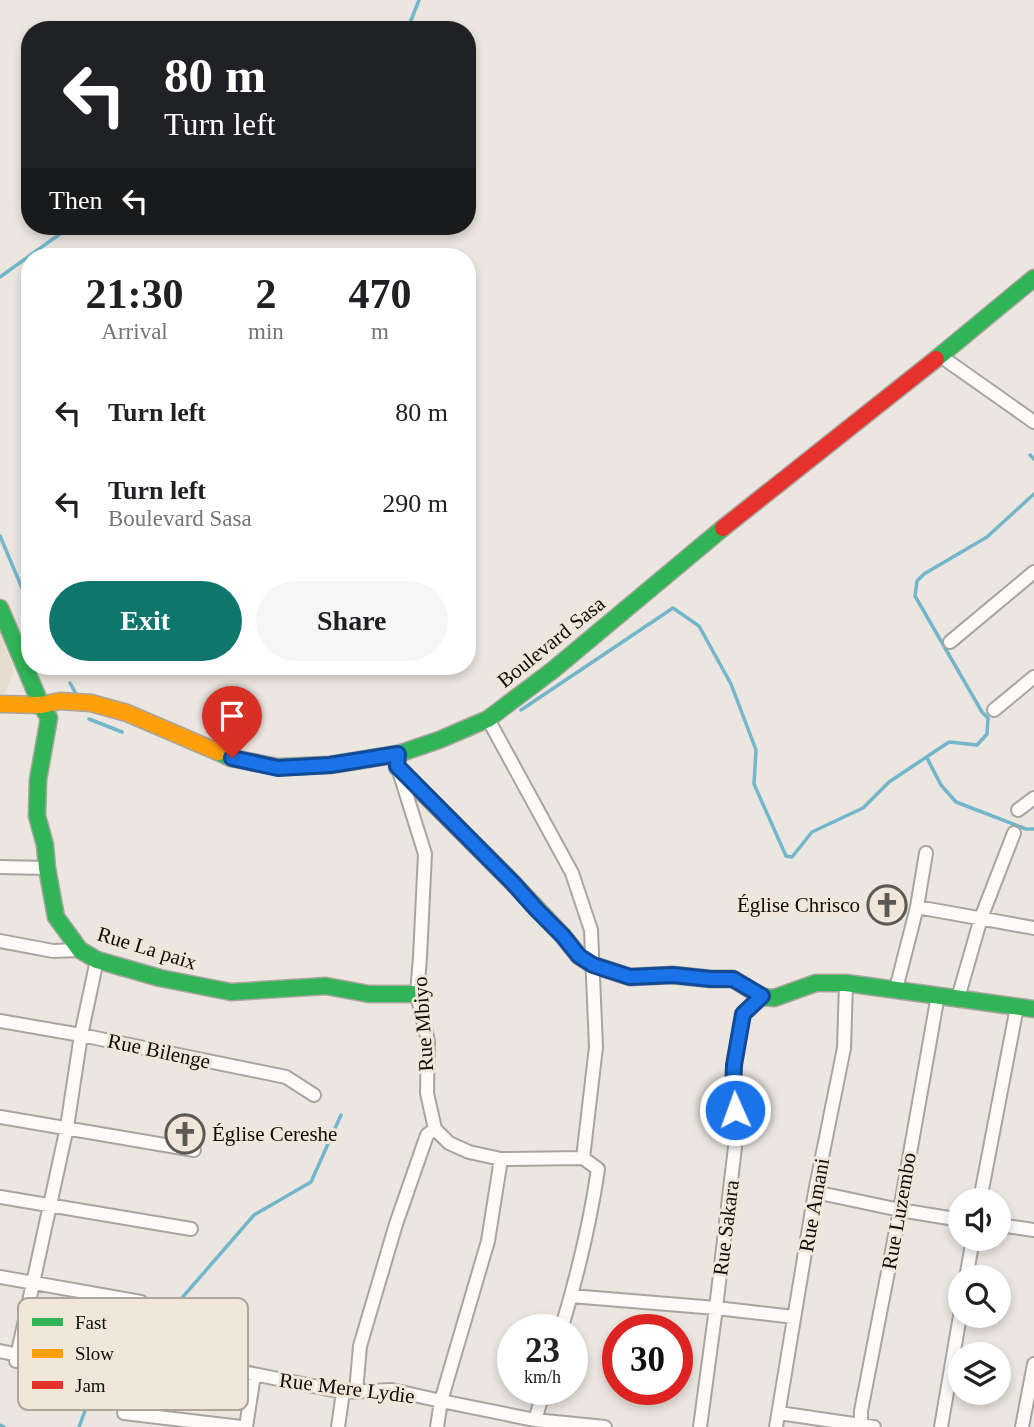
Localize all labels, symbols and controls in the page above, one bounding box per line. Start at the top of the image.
text: 80 m [164,48,266,103]
icon: left [49,49,140,140]
text: Turn left [164,106,276,142]
icon: left [116,182,154,220]
text: Then [49,186,102,215]
text: 21:30 [86,271,184,317]
text: 2 [255,271,276,317]
text: 470 [348,271,411,317]
text: Arrival [101,319,168,344]
text: min [248,319,284,344]
text: m [371,319,389,344]
icon: left [49,394,87,432]
text: Turn left [108,398,206,427]
text: 80 m [395,398,448,427]
text: Turn left [108,476,206,505]
icon: left [49,485,87,523]
text: 290 m [382,489,448,518]
text: Boulevard Sasa [108,506,252,531]
button: Exit [49,581,242,661]
button: Share [256,581,448,661]
street label: Boulevard Sasa [492,591,610,693]
pin [202,686,262,758]
icon: arrive [213,697,251,735]
church icon: Église Chrisco [866,884,908,926]
place label: Église Chrisco [737,893,860,917]
street label: Rue La paix [94,922,200,975]
street label: Rue Mbiyo [408,976,438,1072]
street label: Rue Bilenge [105,1028,213,1074]
position arrow [698,1073,772,1147]
church icon: Église Cereshe [164,1113,206,1155]
place label: Église Cereshe [212,1122,337,1146]
street label: Rue Luzembo [877,1151,921,1271]
street label: Rue Amani [794,1156,834,1254]
street label: Rue Sakara [708,1178,744,1277]
map controls [948,1188,1011,1405]
button: sound [948,1188,1011,1251]
button: search [948,1265,1011,1328]
legend [18,1298,248,1410]
text: Fast [75,1312,107,1333]
speed limit sign: 30 [602,1314,693,1405]
text: 23 [525,1331,560,1370]
button: layers [948,1342,1011,1405]
text: Slow [75,1343,114,1364]
text: km/h [524,1367,561,1387]
street label: Rue Mere Lydie [278,1368,416,1408]
text: Jam [75,1375,106,1396]

